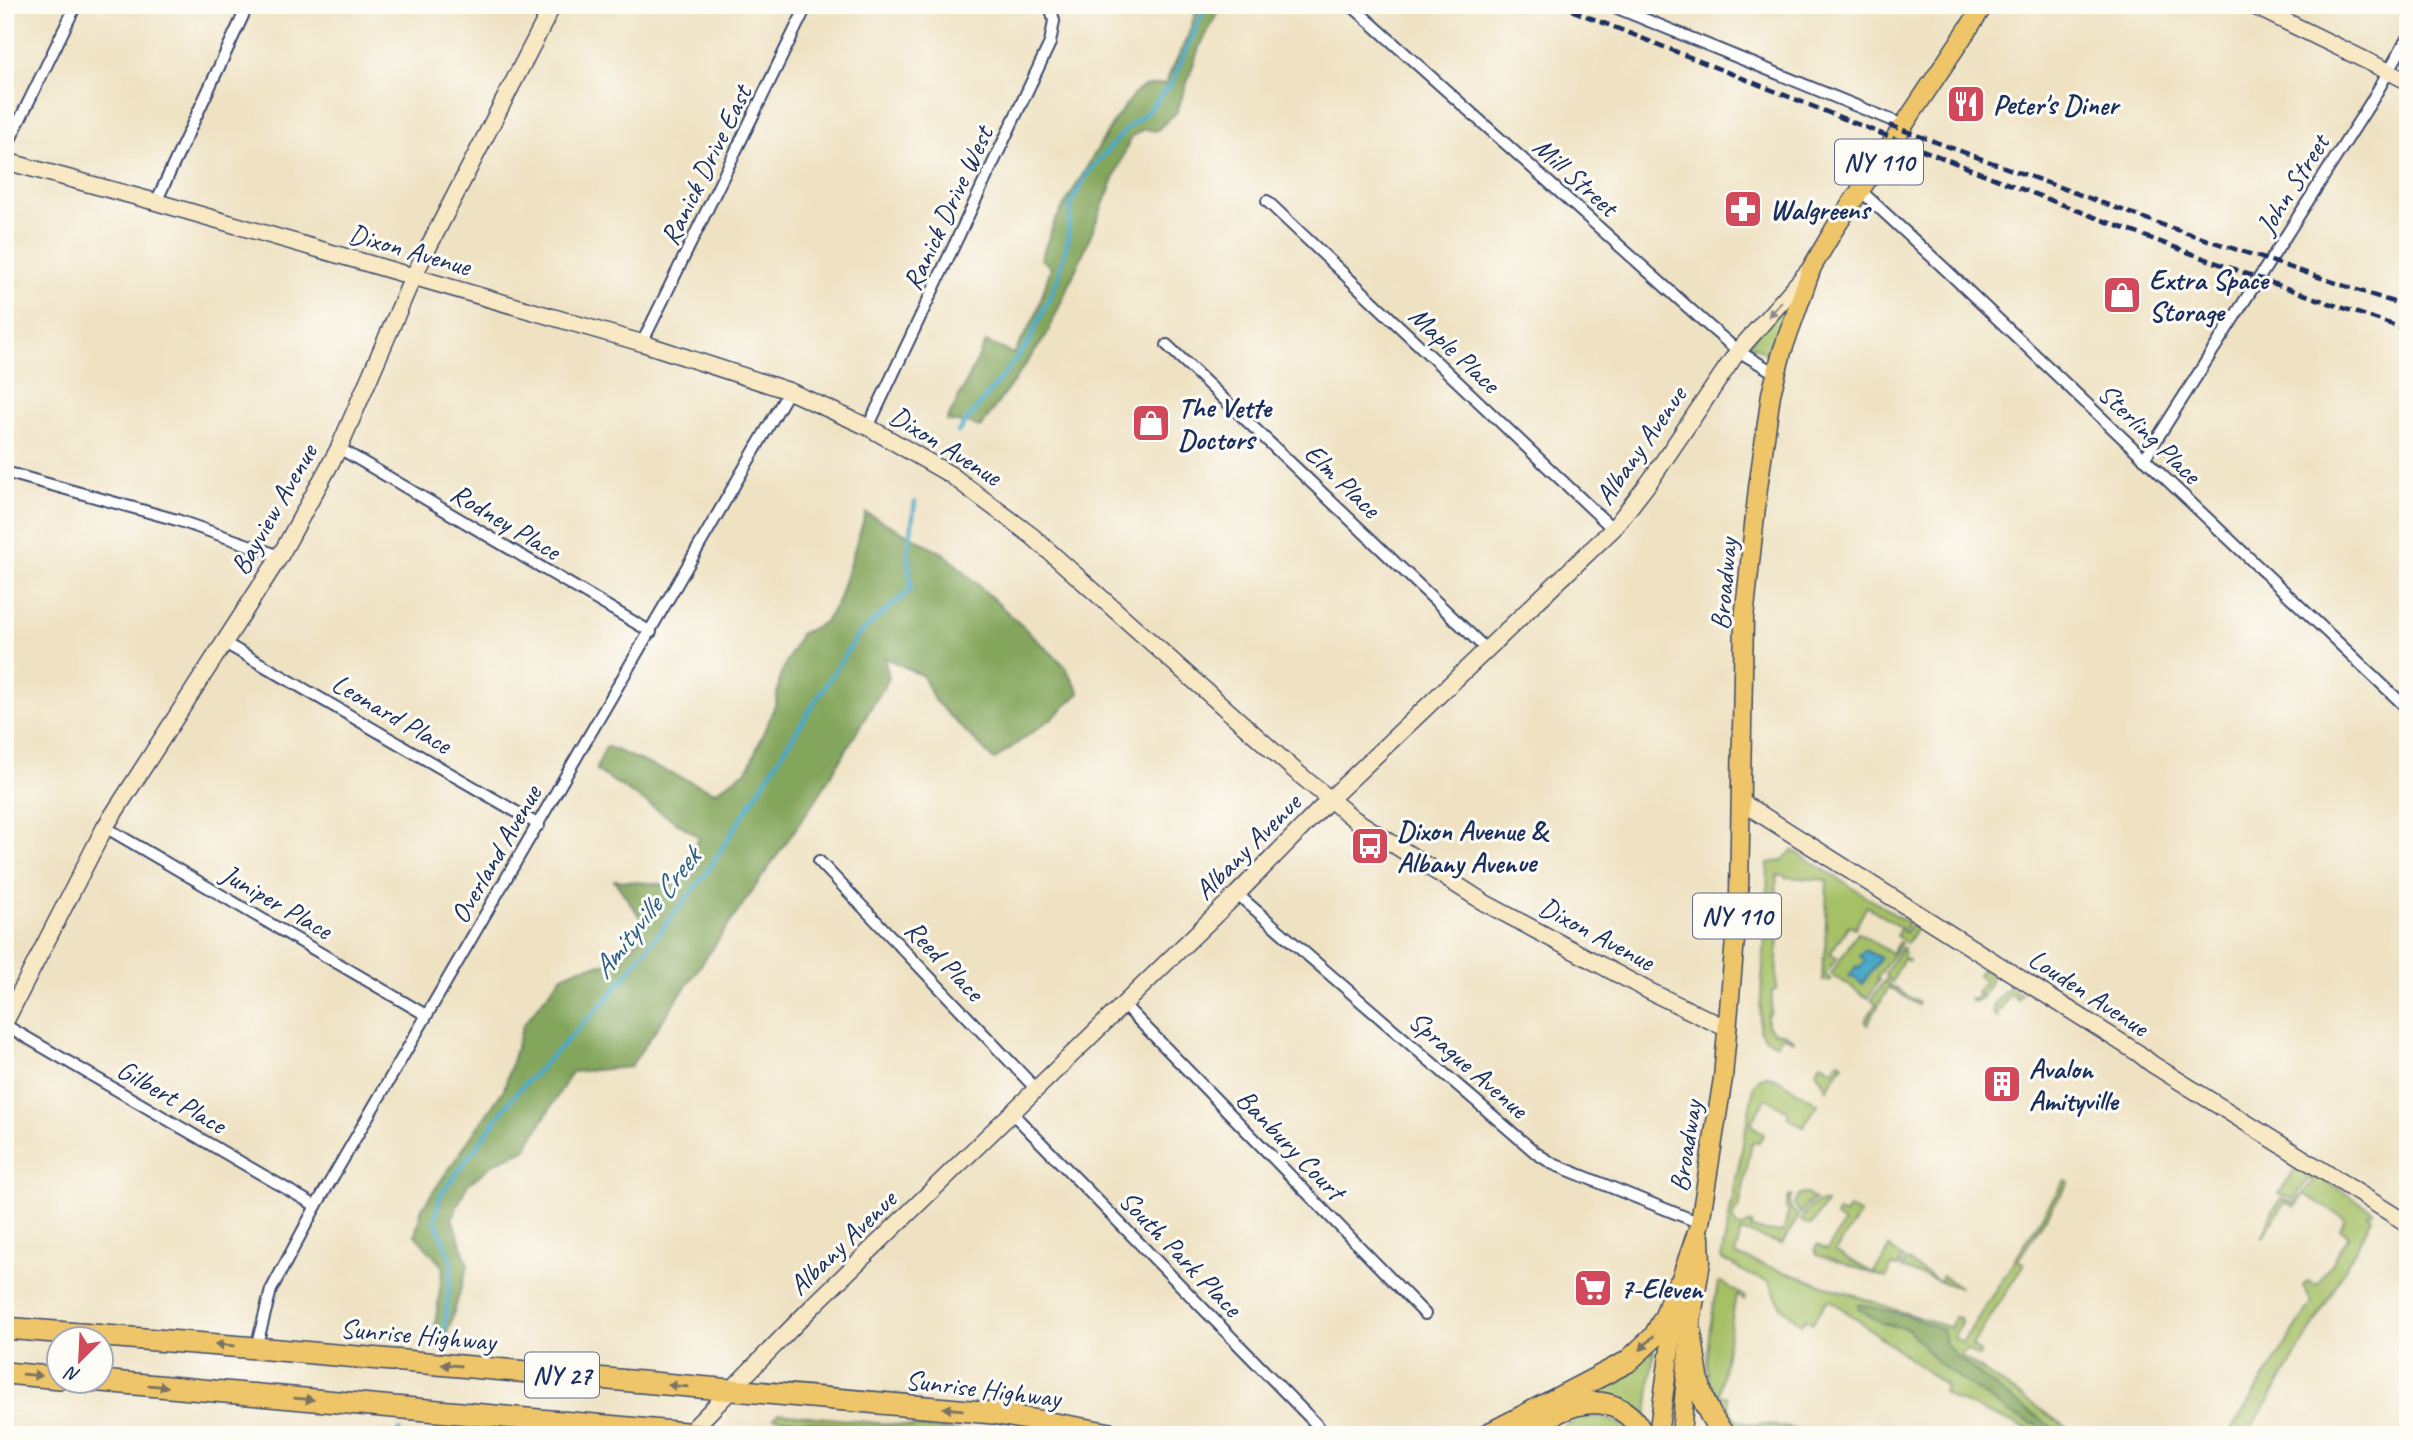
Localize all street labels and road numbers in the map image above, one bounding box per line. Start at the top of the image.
street label: Ranick Drive East [652,77,760,251]
street label: Ranick Drive West [894,118,1002,296]
street label: John Street [2247,126,2338,242]
street label: Mill Street [1526,129,1627,225]
road number: NY 110 [1835,140,1923,184]
street label: Dixon Avenue [345,215,477,284]
street label: Maple Place [1402,298,1509,402]
street label: Sterling Place [2091,376,2210,492]
street label: Albany Avenue [1587,378,1695,511]
street label: Dixon Avenue [883,397,1010,494]
street label: Bayview Avenue [222,436,326,581]
street label: Elm Place [1297,436,1389,526]
street label: Rodney Place [444,475,569,569]
street label: Broadway [1702,534,1745,632]
street label: Leonard Place [326,665,459,763]
street label: Overland Avenue [442,777,550,930]
street label: Albany Avenue [1187,784,1309,907]
street label: Juniper Place [213,855,340,948]
street label: Dixon Avenue [1533,889,1662,979]
road number: NY 110 [1693,894,1781,939]
street label: Reed Place [897,912,993,1010]
street label: Louden Avenue [2022,941,2157,1045]
street label: Sprague Avenue [1402,1003,1537,1127]
street label: Gilbert Place [111,1051,234,1143]
street label: Banbury Court [1229,1081,1355,1210]
street label: Broadway [1661,1095,1710,1194]
street label: Albany Avenue [781,1181,905,1302]
street label: South Park Place [1112,1183,1251,1325]
street label: Sunrise Highway [339,1310,500,1359]
road number: NY 27 [525,1352,599,1398]
street label: Sunrise Highway [903,1362,1065,1416]

